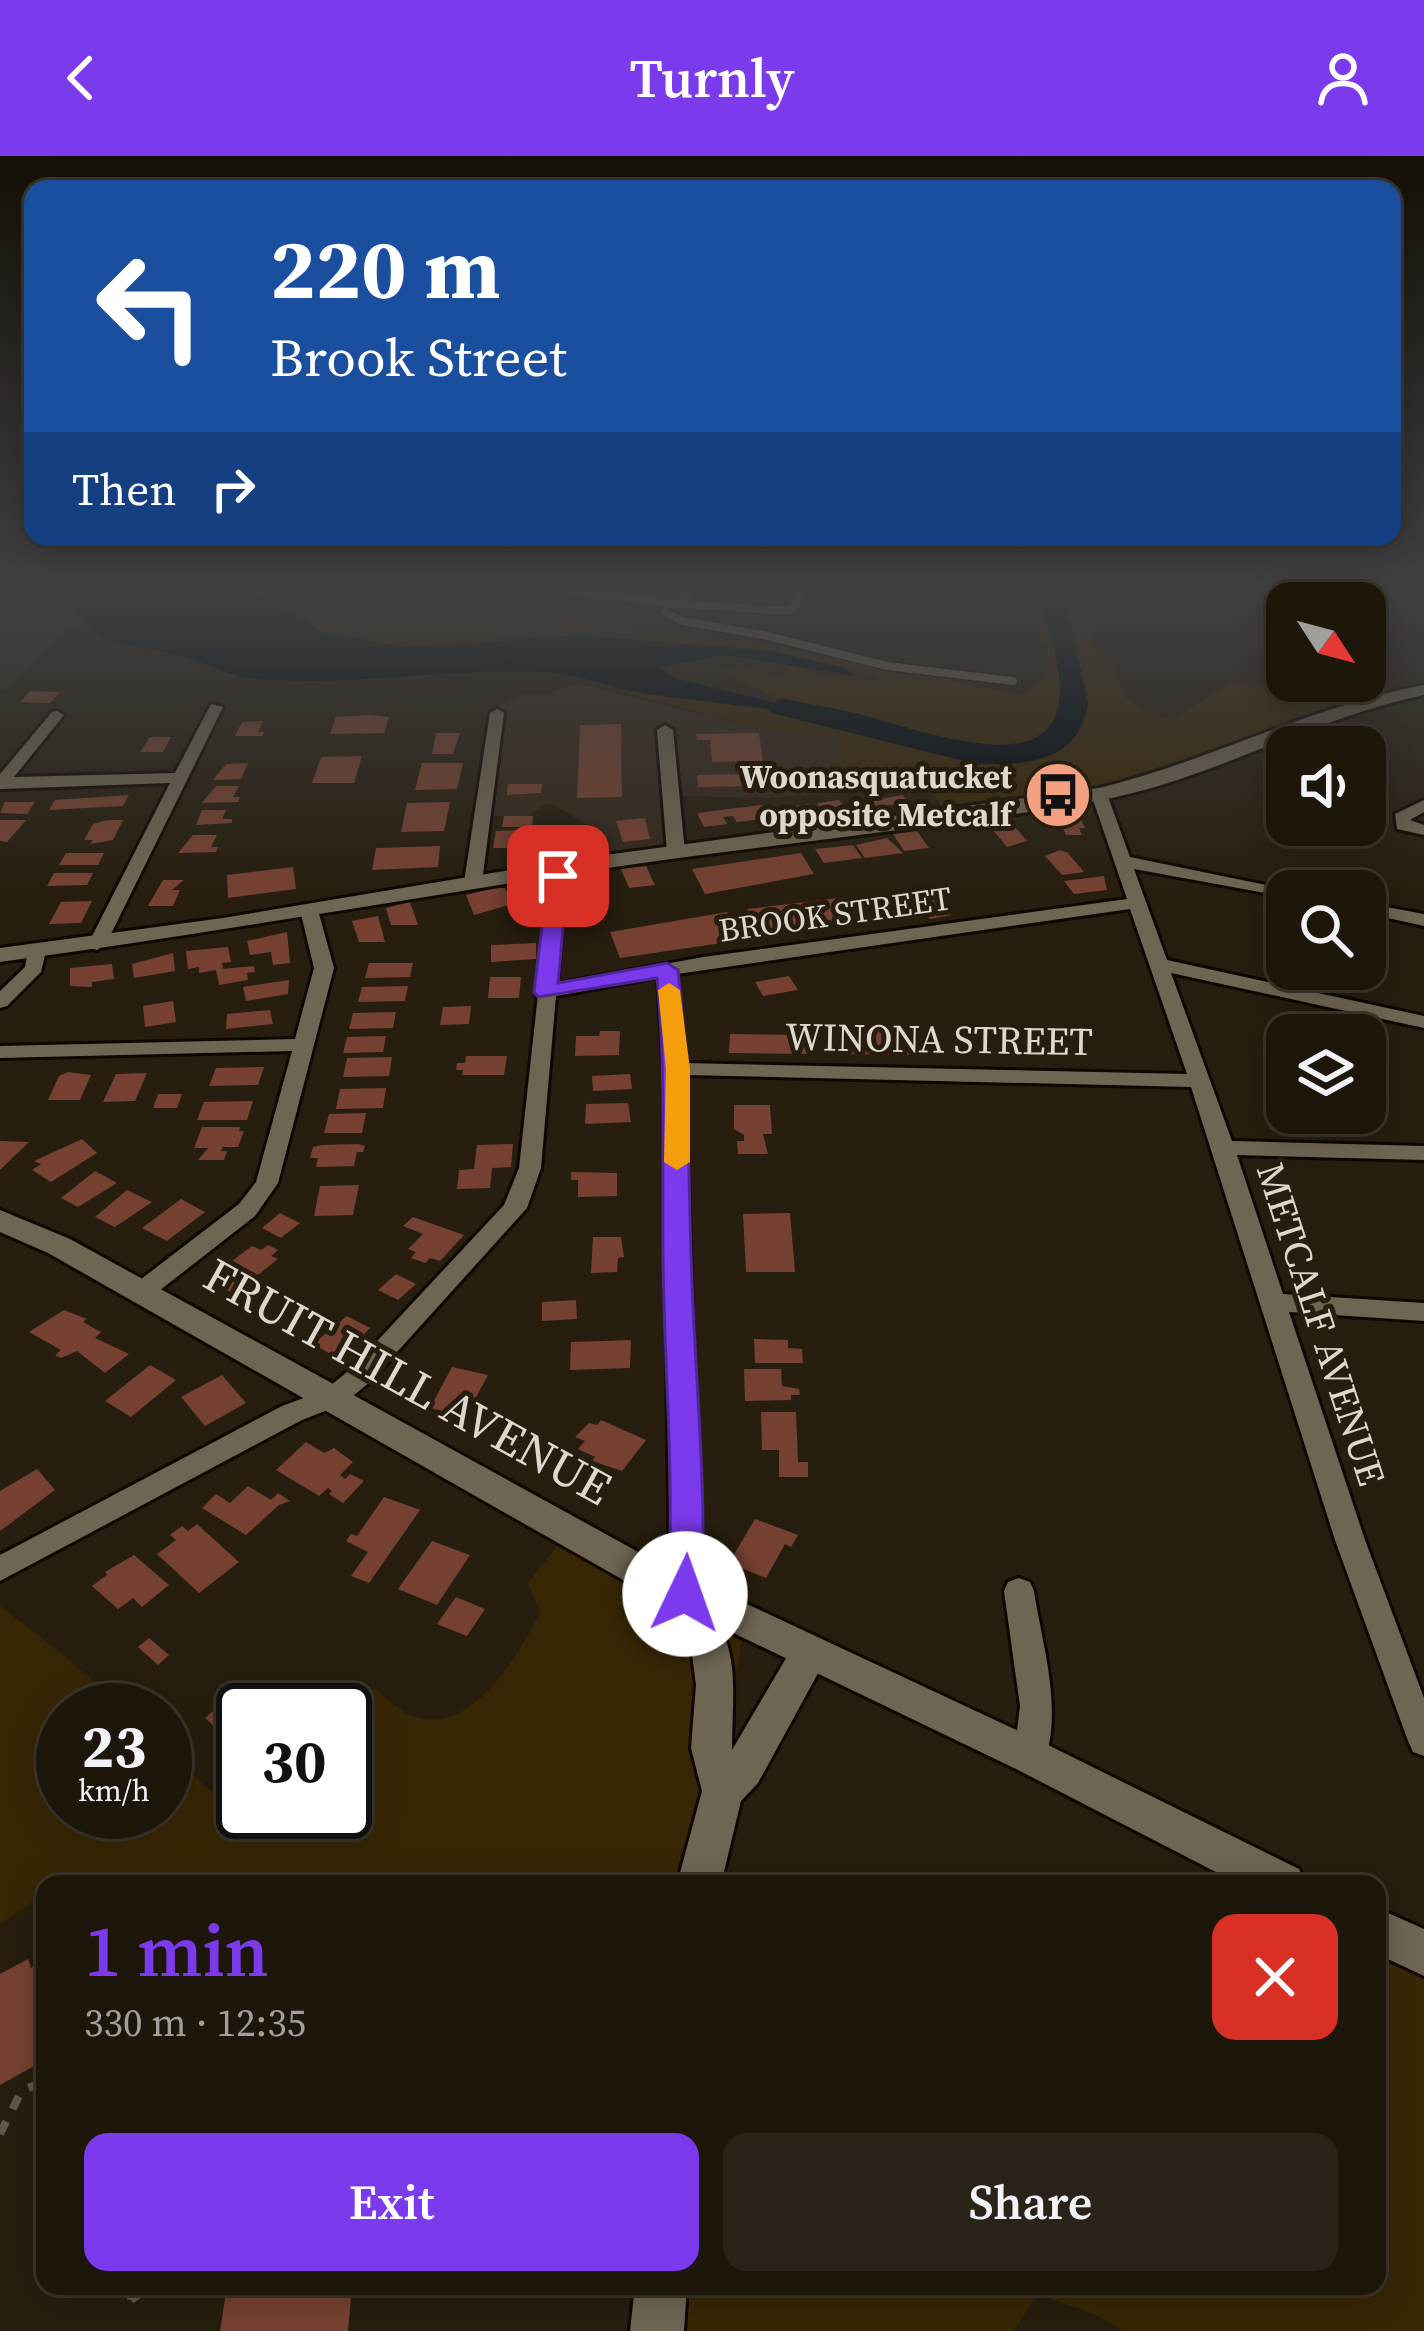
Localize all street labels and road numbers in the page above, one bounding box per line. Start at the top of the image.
street label: BROOK STREET [716,875,954,953]
street label: WINONA STREET [785,1010,1093,1068]
street label: METCALF AVENUE [1244,1156,1398,1492]
street label: FRUIT HILL AVENUE [192,1242,624,1520]

